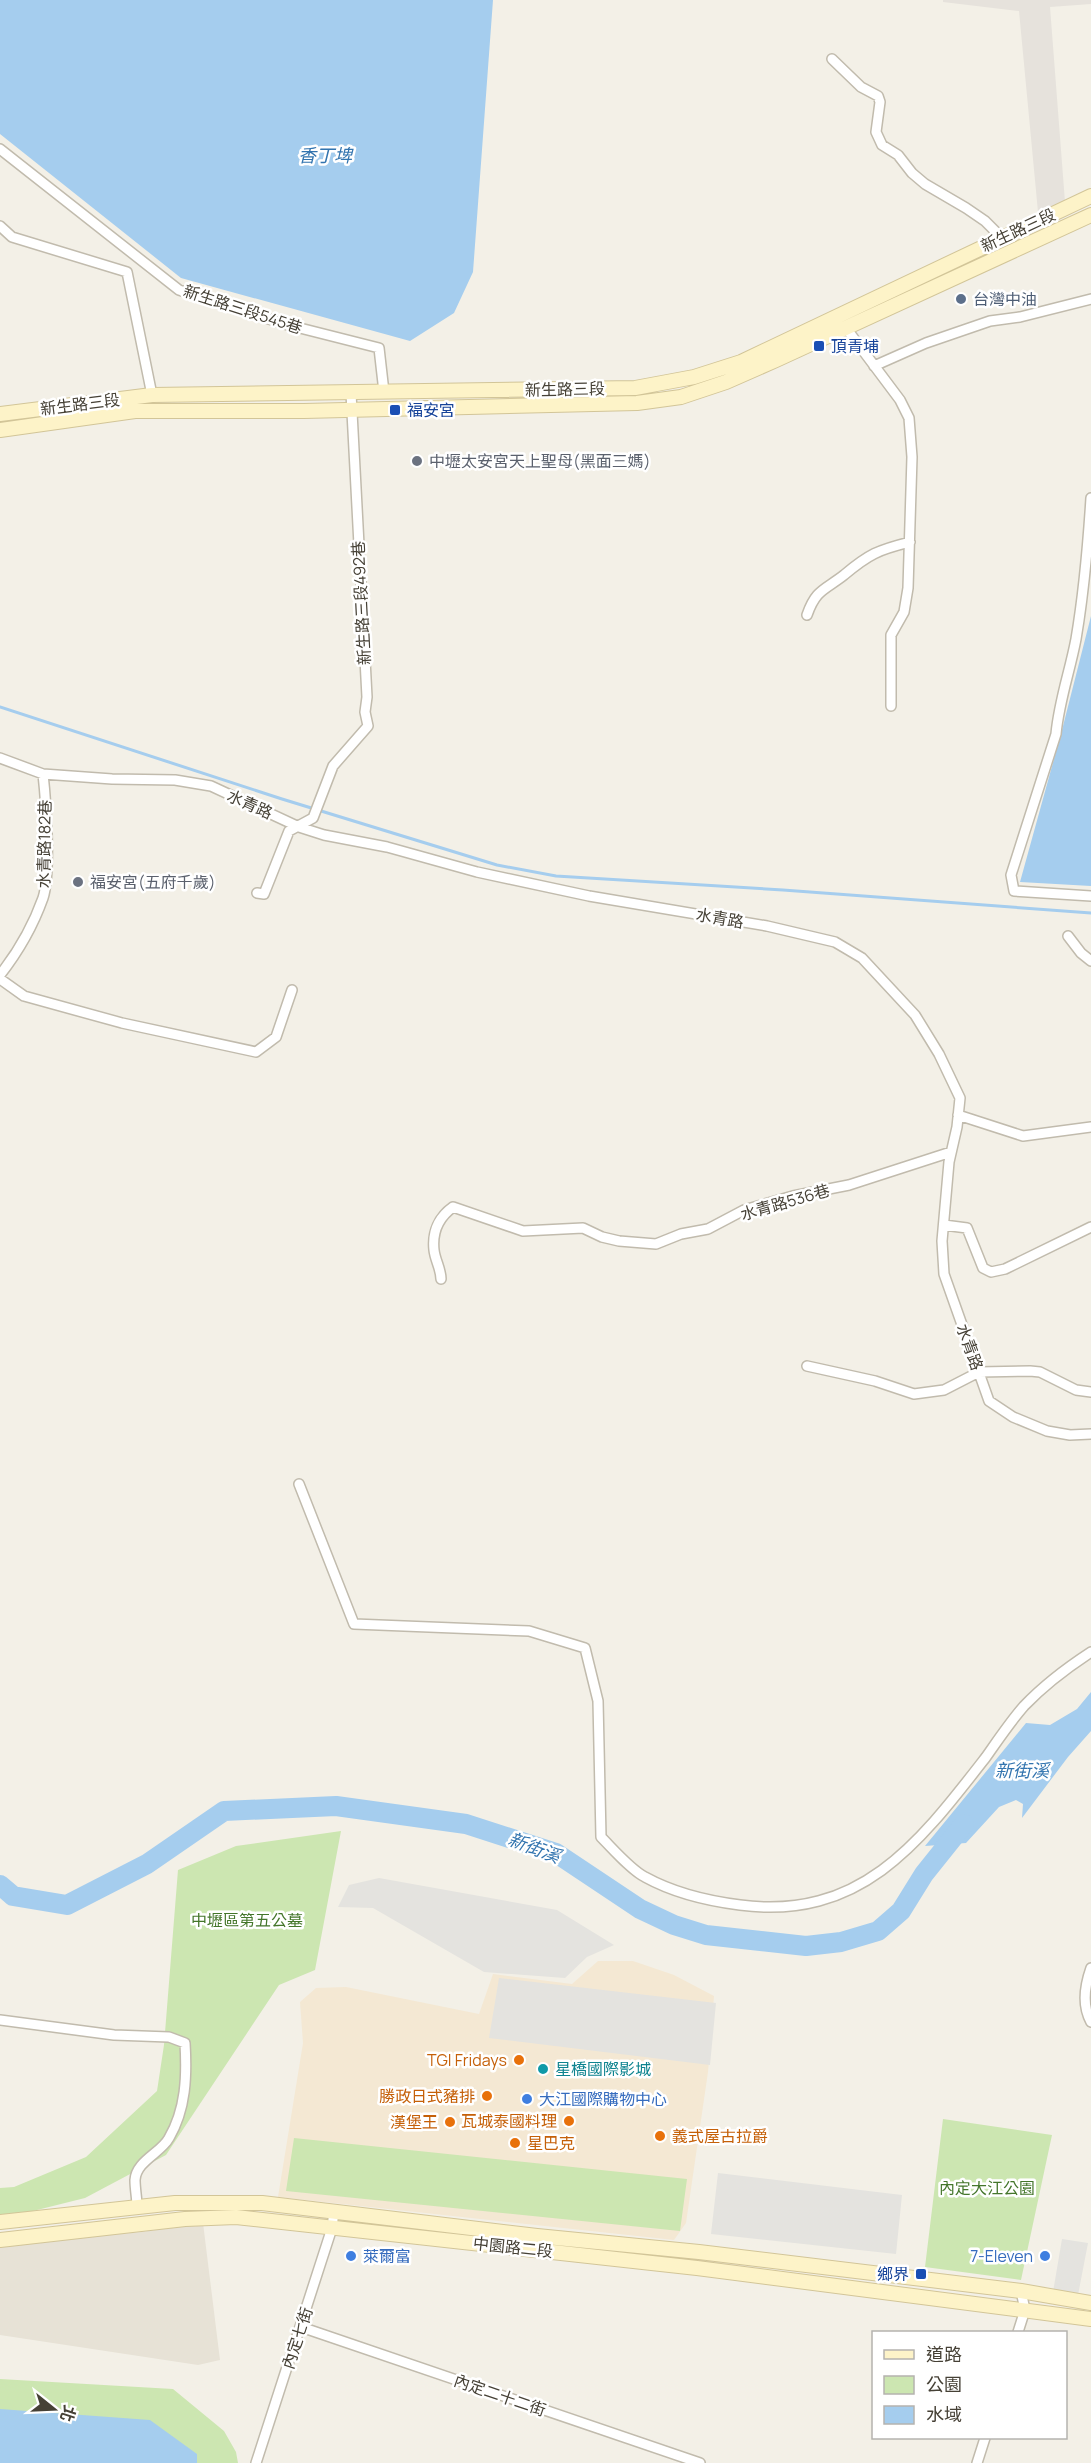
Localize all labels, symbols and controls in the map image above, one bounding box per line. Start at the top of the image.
water label: 香丁埤 [298,143,354,167]
street label: 新生路三段 [977,203,1059,257]
street label: 新生路三段545巷 [181,279,305,339]
place label: 台灣中油 [973,288,1037,310]
marker: 台灣中油 [954,292,968,306]
place label: 頂青埔 [831,335,879,357]
marker: 頂青埔 [812,339,826,353]
street label: 新生路三段 [525,377,605,401]
street label: 新生路三段 [39,388,121,420]
place label: 福安宮 [407,399,455,421]
marker: 福安宮 [388,403,402,417]
place label: 中壢太安宮天上聖母(黑面三媽) [429,450,651,472]
marker: 中壢太安宮天上聖母(黑面三媽) [410,454,424,468]
street label: 新生路三段492巷 [347,540,375,666]
street label: 水青路 [224,784,276,824]
street label: 水青路182巷 [32,799,56,889]
place label: 福安宮(五府千歲) [90,871,216,893]
marker: 福安宮(五府千歲) [71,875,85,889]
street label: 水青路 [694,903,746,933]
street label: 水青路536巷 [738,1179,832,1225]
street label: 水青路 [951,1321,989,1373]
water label: 新街溪 [995,1758,1052,1782]
water label: 新街溪 [505,1826,567,1869]
park label: 中壢區第五公墓 [191,1909,303,1931]
place label: TGI Fridays [427,2049,507,2071]
marker: TGI Fridays [512,2053,526,2067]
place label: 星橋國際影城 [555,2058,651,2080]
marker: 星橋國際影城 [536,2062,550,2076]
place label: 勝政日式豬排 [379,2085,475,2107]
place label: 大江國際購物中心 [539,2088,667,2110]
marker: 勝政日式豬排 [480,2089,494,2103]
marker: 大江國際購物中心 [520,2092,534,2106]
place label: 瓦城泰國料理 [461,2110,557,2132]
place label: 漢堡王 [390,2111,438,2133]
marker: 瓦城泰國料理 [562,2114,576,2128]
marker: 漢堡王 [443,2115,457,2129]
place label: 義式屋古拉爵 [672,2125,768,2147]
marker: 義式屋古拉爵 [653,2129,667,2143]
place label: 星巴克 [527,2132,575,2154]
marker: 星巴克 [508,2136,522,2150]
park label: 內定大江公園 [939,2177,1035,2199]
street label: 中園路二段 [472,2232,554,2262]
place label: 萊爾富 [363,2245,411,2267]
place label: 7-Eleven [970,2245,1033,2267]
marker: 萊爾富 [344,2249,358,2263]
marker: 7-Eleven [1038,2249,1052,2263]
place label: 鄉界 [877,2263,909,2285]
marker: 鄉界 [914,2267,928,2281]
street label: 內定七街 [277,2304,317,2372]
legend [872,2331,1067,2439]
text: 道路 [926,2342,962,2366]
street label: 內定二十二街 [451,2369,549,2421]
text: 公園 [926,2372,962,2396]
north arrow [24,2379,84,2439]
text: 水域 [926,2402,962,2426]
text: 北 [55,2403,81,2425]

